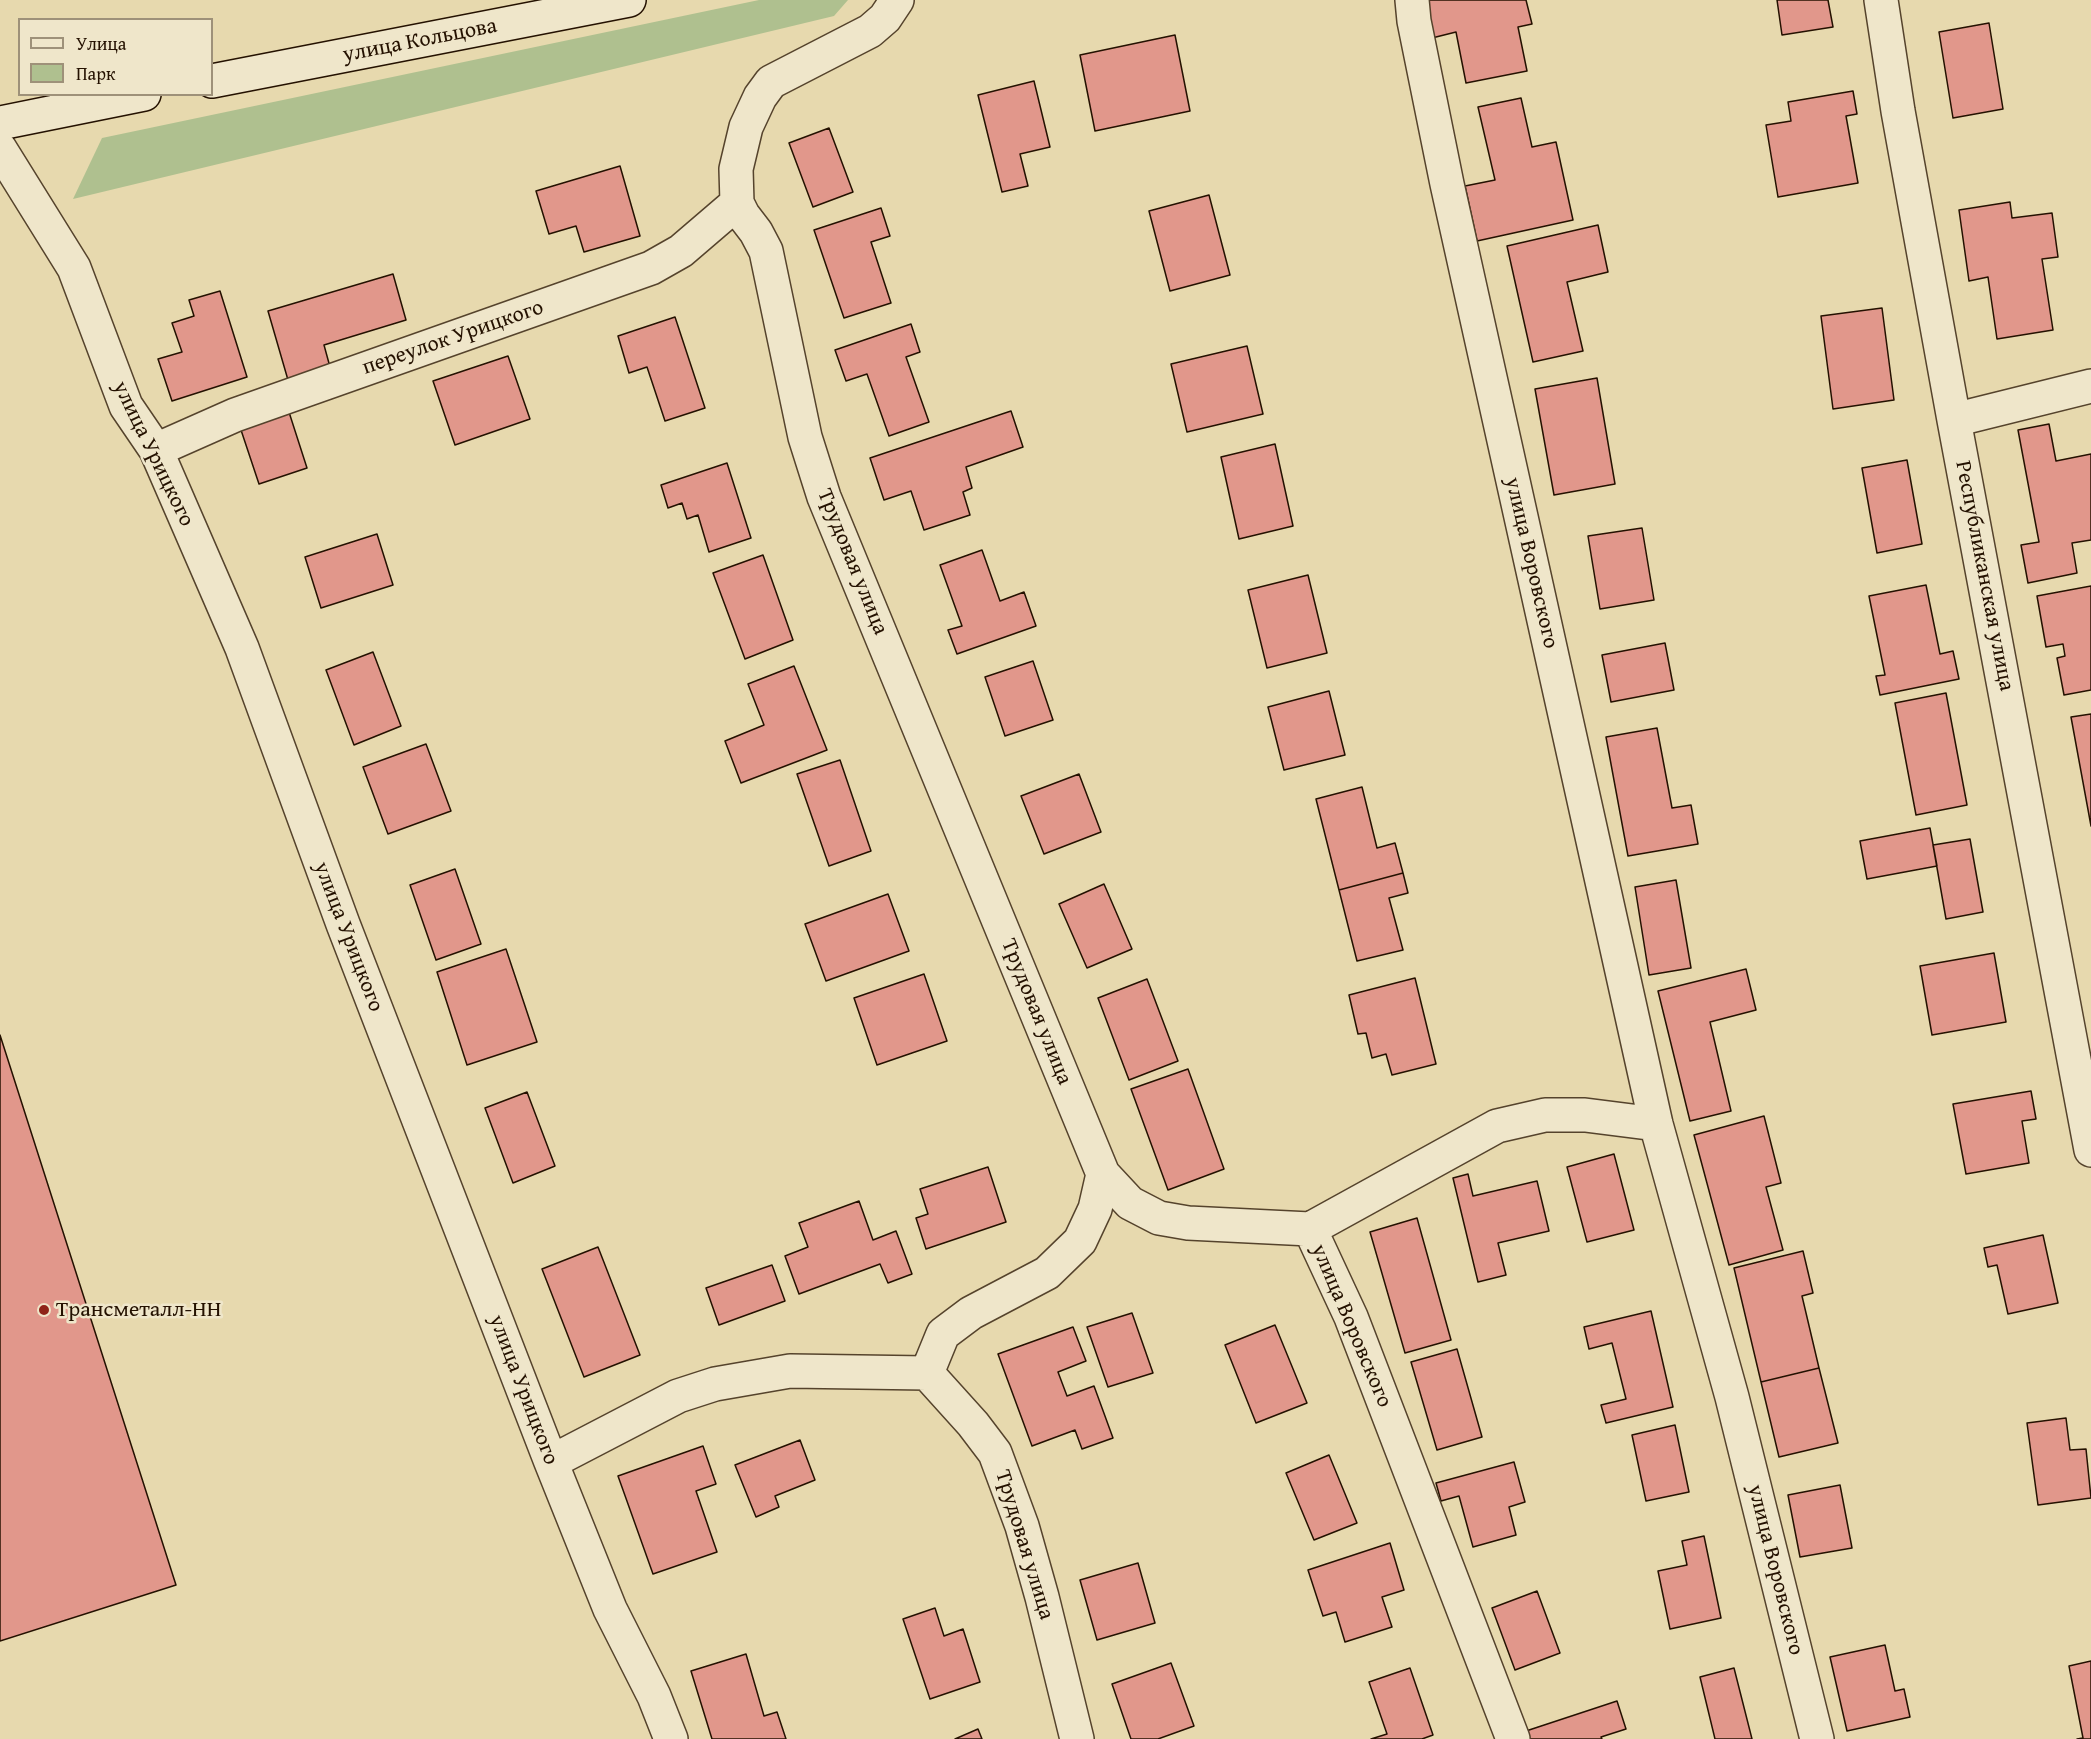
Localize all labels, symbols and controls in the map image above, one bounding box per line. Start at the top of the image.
street label: улица Кольцова [341,13,499,69]
legend [18,18,213,96]
text: Улица [76,30,126,57]
text: Парк [76,60,115,87]
street label: переулок Урицкого [359,295,547,381]
street label: улица Урицкого [106,377,200,531]
street label: Республиканская улица [1949,459,2019,693]
street label: улица Воровского [1498,475,1564,651]
street label: Трудовая улица [811,485,893,639]
street label: улица Урицкого [307,858,389,1016]
street label: Трудовая улица [995,935,1077,1089]
street label: улица Воровского [1305,1240,1397,1412]
place label: Трансметалл-НН [56,1297,221,1323]
marker: Трансметалл-НН [37,1303,51,1317]
street label: улица Урицкого [482,1311,564,1469]
street label: Трудовая улица [989,1467,1059,1623]
street label: улица Воровского [1741,1482,1809,1658]

